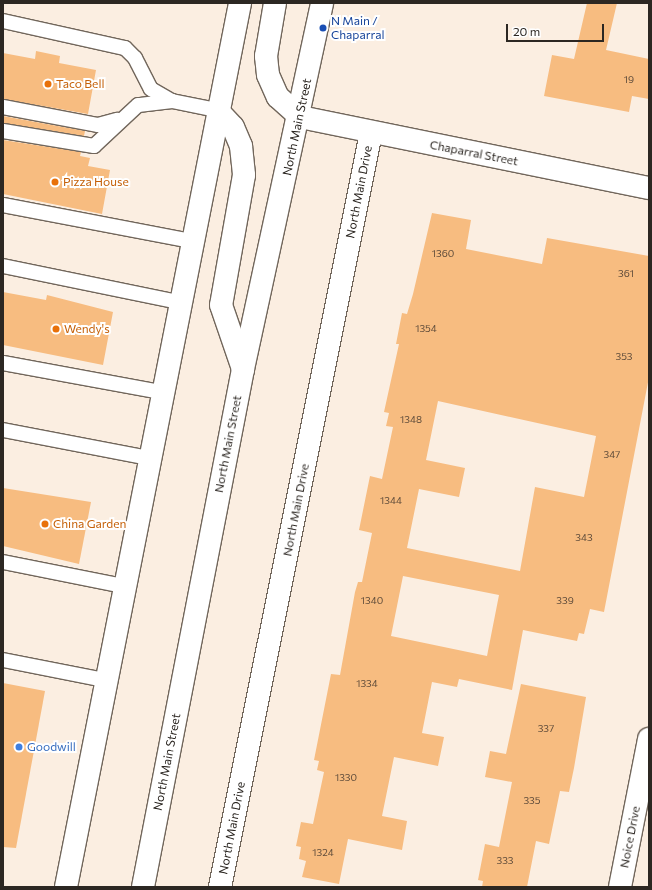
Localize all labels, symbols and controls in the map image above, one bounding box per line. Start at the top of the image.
place label: N Main / Chaparral [331,14,385,42]
scale bar [508,16,606,42]
marker: N Main / Chaparral [318,23,328,33]
text: 20 m [513,24,540,38]
house number: 19 [624,74,634,86]
place label: Taco Bell [56,77,105,91]
street label: North Main Street [280,77,314,177]
marker: Taco Bell [43,79,53,89]
street label: Chaparral Street [429,137,519,169]
street label: North Main Drive [343,144,375,240]
place label: Pizza House [63,175,129,189]
marker: Pizza House [50,177,60,187]
house number: 1360 [432,248,454,260]
house number: 361 [618,268,634,280]
place label: Wendy's [64,322,110,336]
house number: 1354 [415,323,437,335]
marker: Wendy's [51,324,61,334]
house number: 353 [615,351,633,363]
street label: North Main Street [211,394,245,494]
house number: 1348 [400,414,422,426]
house number: 347 [604,449,620,461]
street label: North Main Drive [280,462,312,558]
house number: 1344 [380,495,402,507]
place label: China Garden [53,517,126,531]
marker: China Garden [40,519,50,529]
house number: 343 [575,532,593,544]
house number: 1340 [361,595,383,607]
house number: 339 [556,595,574,607]
house number: 1334 [356,678,378,690]
street label: North Main Street [150,712,184,812]
house number: 337 [538,723,554,735]
place label: Goodwill [27,740,76,754]
marker: Goodwill [14,742,24,752]
house number: 1330 [335,772,357,784]
street label: North Main Drive [216,780,248,876]
house number: 335 [523,795,541,807]
street label: Noice Drive [617,805,643,869]
house number: 1324 [312,847,334,859]
house number: 333 [496,855,514,867]

